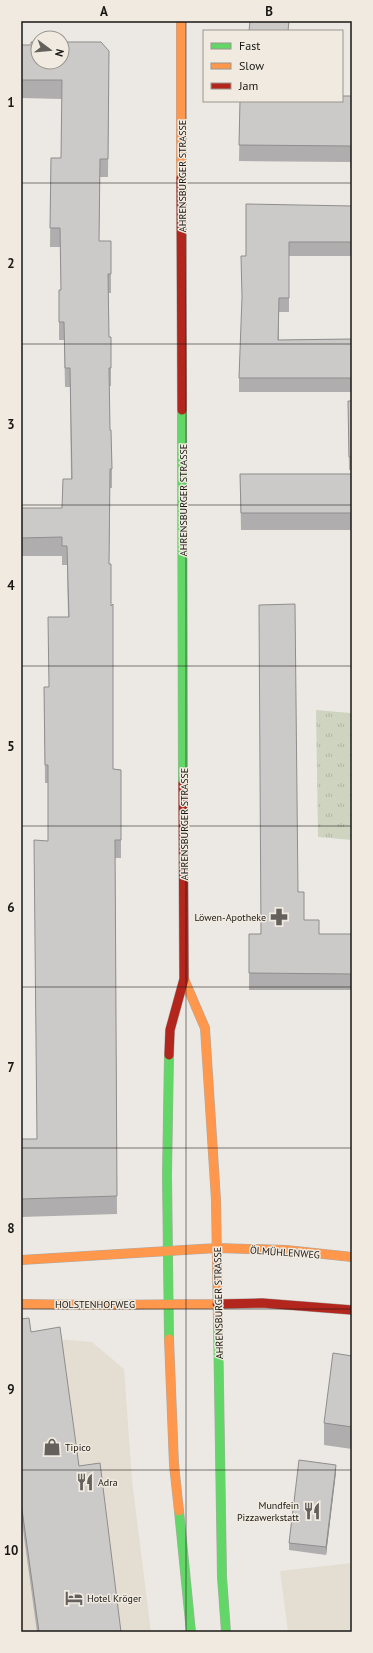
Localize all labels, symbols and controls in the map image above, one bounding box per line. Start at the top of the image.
text: A [100,3,108,20]
text: B [265,3,273,20]
north arrow [30,30,70,70]
legend [203,30,343,102]
text: Fast [239,38,260,53]
text: N [52,47,67,58]
text: Slow [239,58,264,73]
text: Jam [238,78,258,93]
text: 1 [7,94,15,111]
street label: AHRENSBURGER STRASSE [176,120,189,232]
text: 2 [7,255,15,272]
text: 3 [7,416,15,433]
street label: AHRENSBURGER STRASSE [177,444,190,556]
text: 4 [7,577,15,594]
text: 5 [7,738,15,755]
street label: AHRENSBURGER STRASSE [178,768,191,880]
text: 6 [7,899,15,916]
pharmacy icon: Löwen-Apotheke [269,907,289,927]
place label: Löwen-Apotheke [194,911,266,924]
text: 7 [7,1059,15,1076]
text: 8 [7,1220,15,1237]
street label: ÖLMÜHLENWEG [250,1244,320,1261]
street label: AHRENSBURGER STRASSE [211,1247,226,1359]
street label: HOLSTENHOFWEG [55,1298,135,1311]
text: 9 [7,1381,15,1398]
shop icon: Tipico [42,1437,62,1457]
place label: Tipico [65,1441,91,1454]
restaurant icon: Adra [75,1472,95,1492]
place label: Adra [98,1476,118,1489]
place label: Mundfein Pizzawerkstatt [237,1499,300,1524]
restaurant icon: Mundfein Pizzawerkstatt [302,1501,322,1521]
text: 10 [4,1542,18,1559]
hotel icon: Hotel Kröger [64,1588,84,1608]
place label: Hotel Kröger [87,1592,142,1605]

